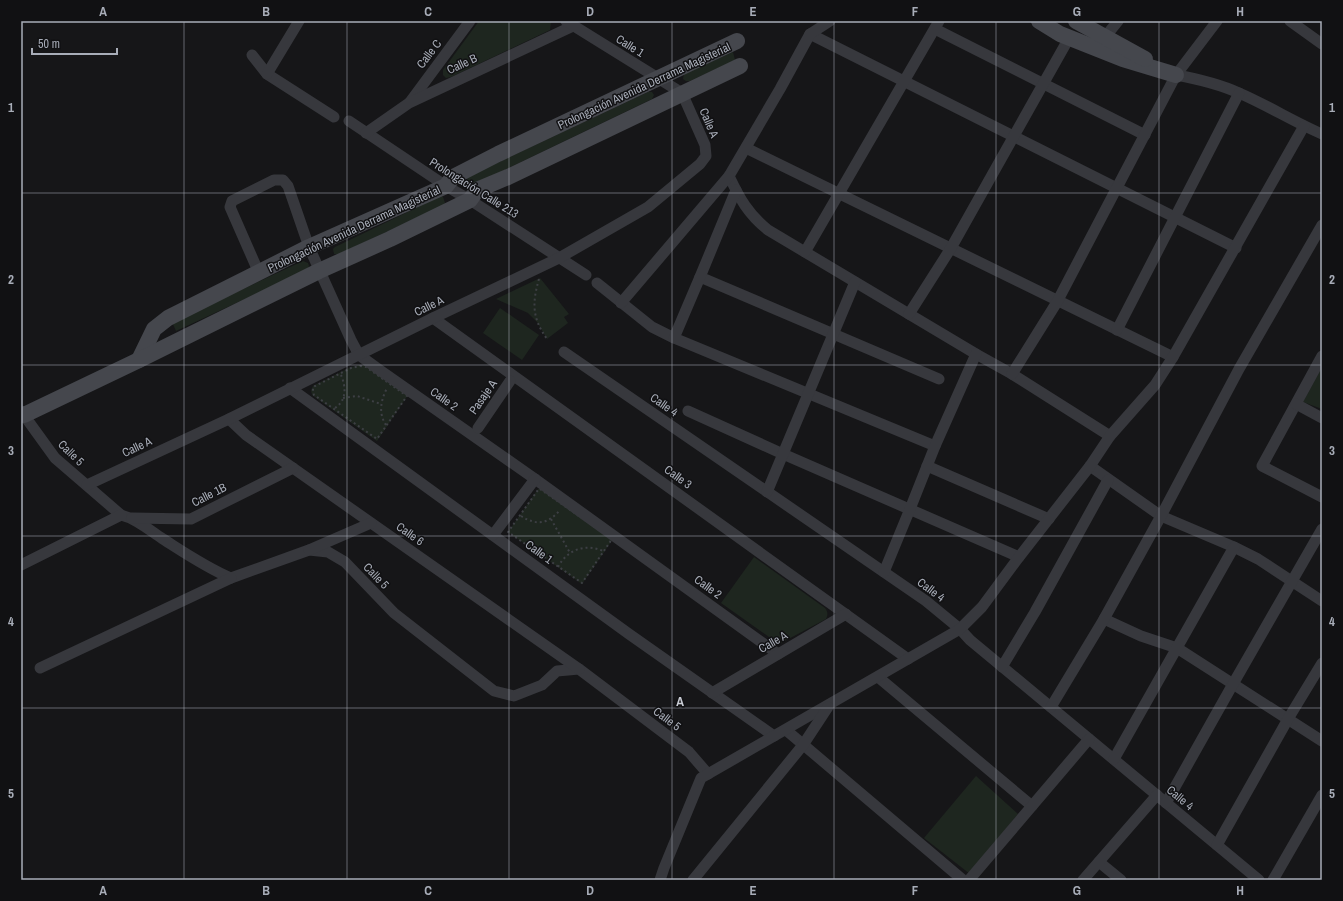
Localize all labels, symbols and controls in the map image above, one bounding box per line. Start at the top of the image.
text: A [99,3,107,20]
text: B [262,3,270,20]
text: C [424,3,432,20]
text: D [586,3,594,20]
text: E [749,3,757,20]
text: F [912,3,919,20]
text: G [1073,3,1081,20]
text: H [1236,3,1244,20]
scale bar [32,30,117,56]
street label: Calle 1 [613,31,648,61]
text: 50 m [38,36,60,52]
street label: Calle C [413,36,445,72]
street label: Prolongación Avenida Derrama Magisterial [555,39,733,133]
street label: Calle B [444,50,480,78]
text: 1 [8,99,14,116]
text: 1 [1329,99,1335,116]
street label: Calle A [696,106,723,141]
street label: Prolongación Calle 213 [426,154,522,222]
street label: Prolongación Avenida Derrama Magisterial [265,182,443,276]
text: 2 [8,271,14,288]
text: 2 [1329,271,1335,288]
street label: Calle A [411,292,447,320]
street label: Pasaje A [465,376,501,418]
street label: Calle 2 [427,384,461,414]
street label: Calle 4 [647,390,682,421]
street label: Calle A [119,433,155,461]
street label: Calle 5 [54,437,88,470]
text: 3 [8,442,14,459]
text: 3 [1329,442,1335,459]
street label: Calle 3 [661,462,695,492]
street label: Calle 1B [189,479,230,511]
street label: Calle 6 [393,519,427,549]
street label: Calle 1 [522,537,557,568]
street label: Calle 5 [360,559,393,593]
street label: Calle 2 [691,572,725,602]
street label: Calle 4 [914,574,948,606]
text: 4 [8,613,14,630]
text: 4 [1329,613,1335,630]
street label: Calle A [755,627,791,657]
district label: A [676,693,684,710]
street label: Calle 5 [650,703,684,735]
street label: Calle 4 [1163,782,1197,814]
text: 5 [8,785,14,802]
text: 5 [1329,785,1335,802]
text: A [99,882,107,899]
text: B [262,882,270,899]
text: C [424,882,432,899]
text: D [586,882,594,899]
text: E [749,882,757,899]
text: F [912,882,919,899]
text: G [1073,882,1081,899]
text: H [1236,882,1244,899]

